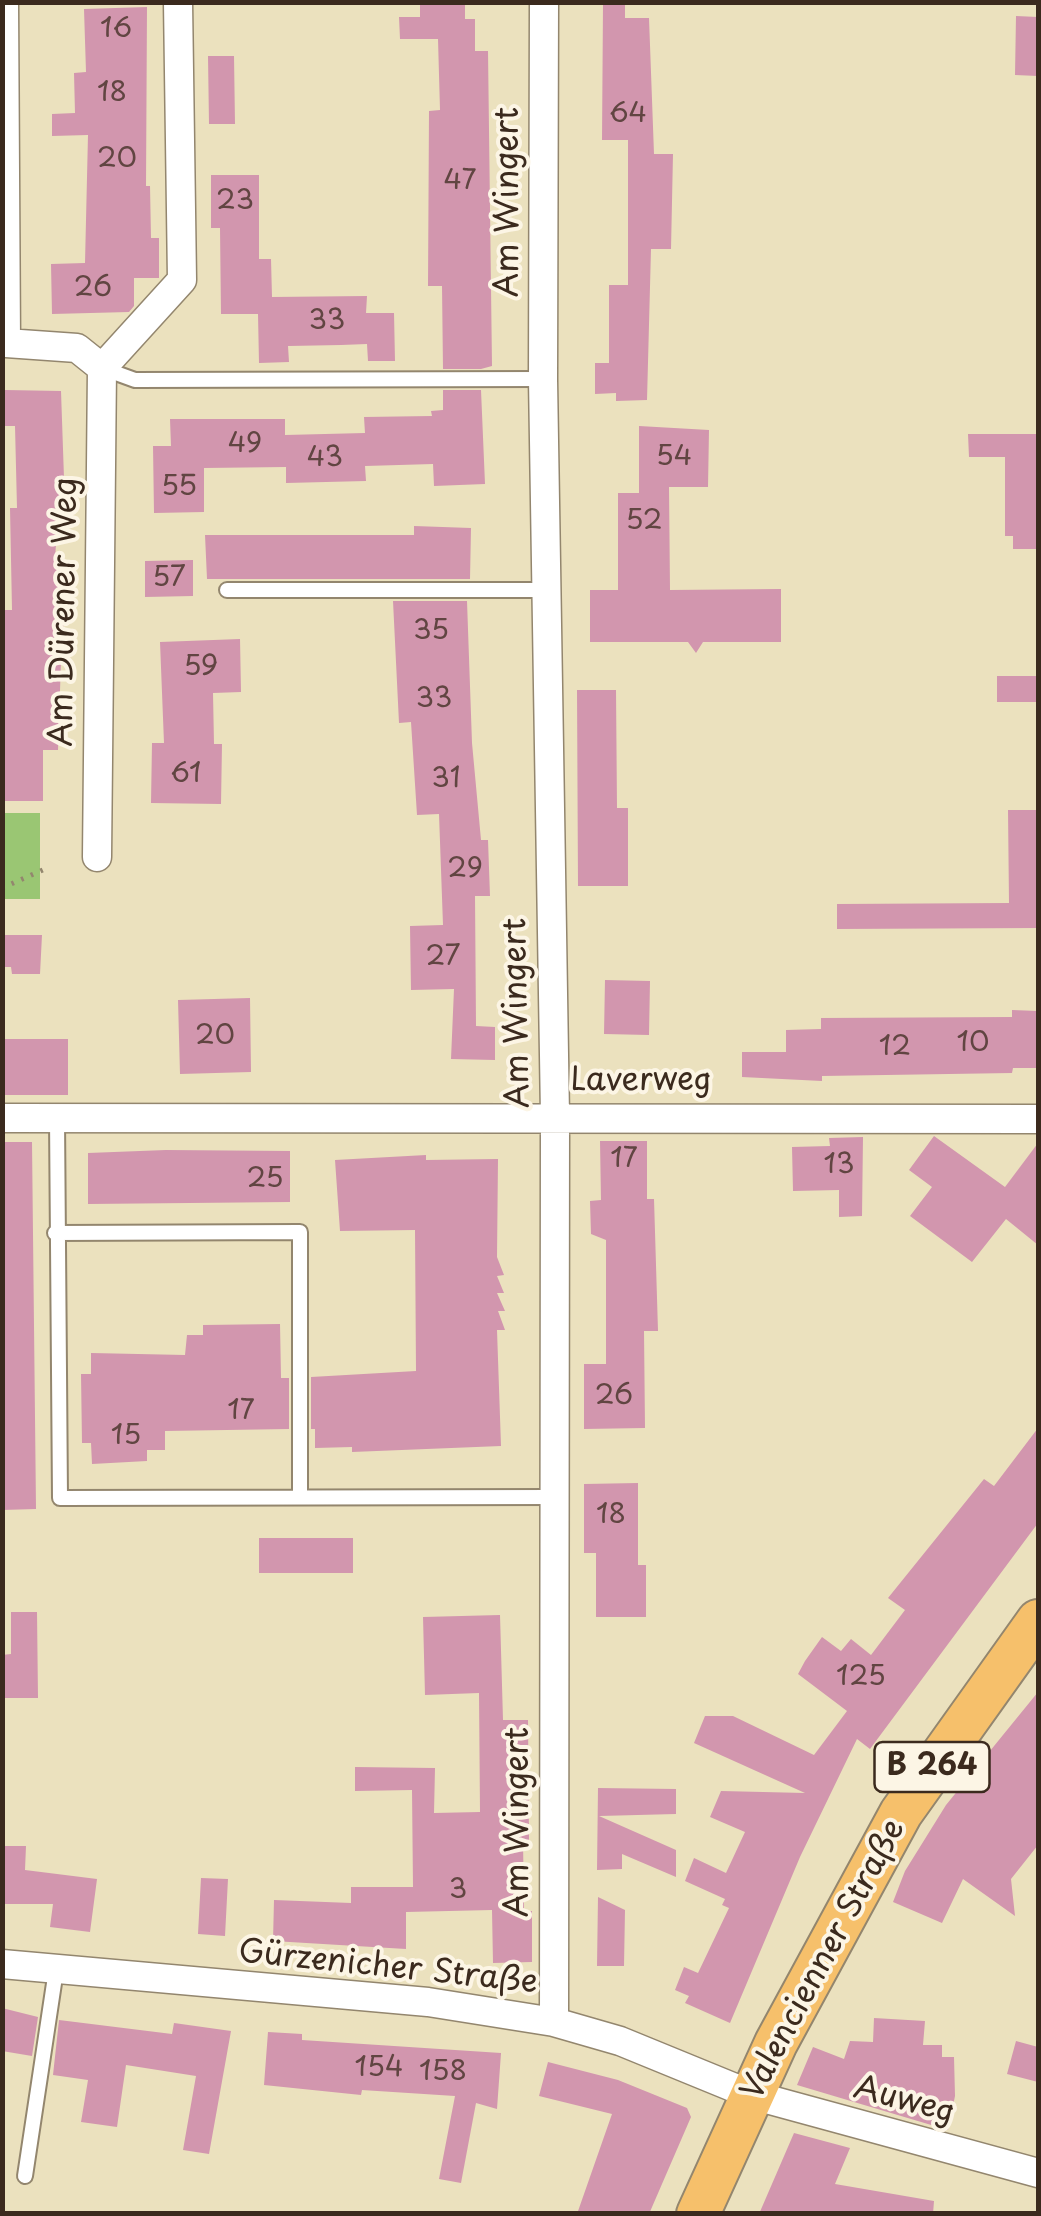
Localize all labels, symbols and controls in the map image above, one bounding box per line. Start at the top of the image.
house number: 16 [100,12,132,46]
house number: 18 [97,76,127,110]
house number: 64 [609,97,647,131]
street label: Am Wingert [490,107,528,297]
house number: 20 [97,142,137,176]
house number: 47 [444,164,476,198]
house number: 23 [216,184,254,218]
house number: 26 [74,271,112,305]
house number: 33 [309,304,345,338]
house number: 49 [228,427,262,461]
house number: 54 [656,440,692,474]
house number: 43 [307,441,343,475]
house number: 55 [161,470,197,504]
street label: Am Dürener Weg [43,477,87,747]
house number: 52 [626,504,662,538]
house number: 57 [152,561,186,595]
house number: 35 [413,614,449,648]
house number: 59 [184,650,218,684]
house number: 33 [416,682,452,716]
house number: 61 [170,757,202,791]
house number: 31 [431,762,461,796]
house number: 29 [447,852,483,886]
street label: Am Wingert [497,918,539,1108]
house number: 27 [426,940,460,974]
house number: 20 [195,1019,235,1053]
house number: 10 [956,1026,990,1060]
house number: 12 [879,1030,911,1064]
street label: Laverweg [570,1062,712,1100]
house number: 17 [610,1142,638,1176]
house number: 13 [823,1148,855,1182]
house number: 25 [246,1162,284,1196]
house number: 26 [595,1379,633,1413]
house number: 17 [227,1394,255,1428]
house number: 15 [111,1419,141,1453]
house number: 18 [596,1498,626,1532]
house number: 125 [836,1660,886,1694]
street label: Am Wingert [500,1727,538,1917]
road number: B 264 [874,1742,990,1792]
street label: Valencienner Straße [734,1813,914,2107]
house number: 3 [449,1873,467,1907]
street label: Gürzenicher Straße [236,1933,540,2003]
house number: 154 [354,2051,404,2085]
house number: 158 [419,2055,467,2089]
street label: Auweg [849,2069,959,2133]

